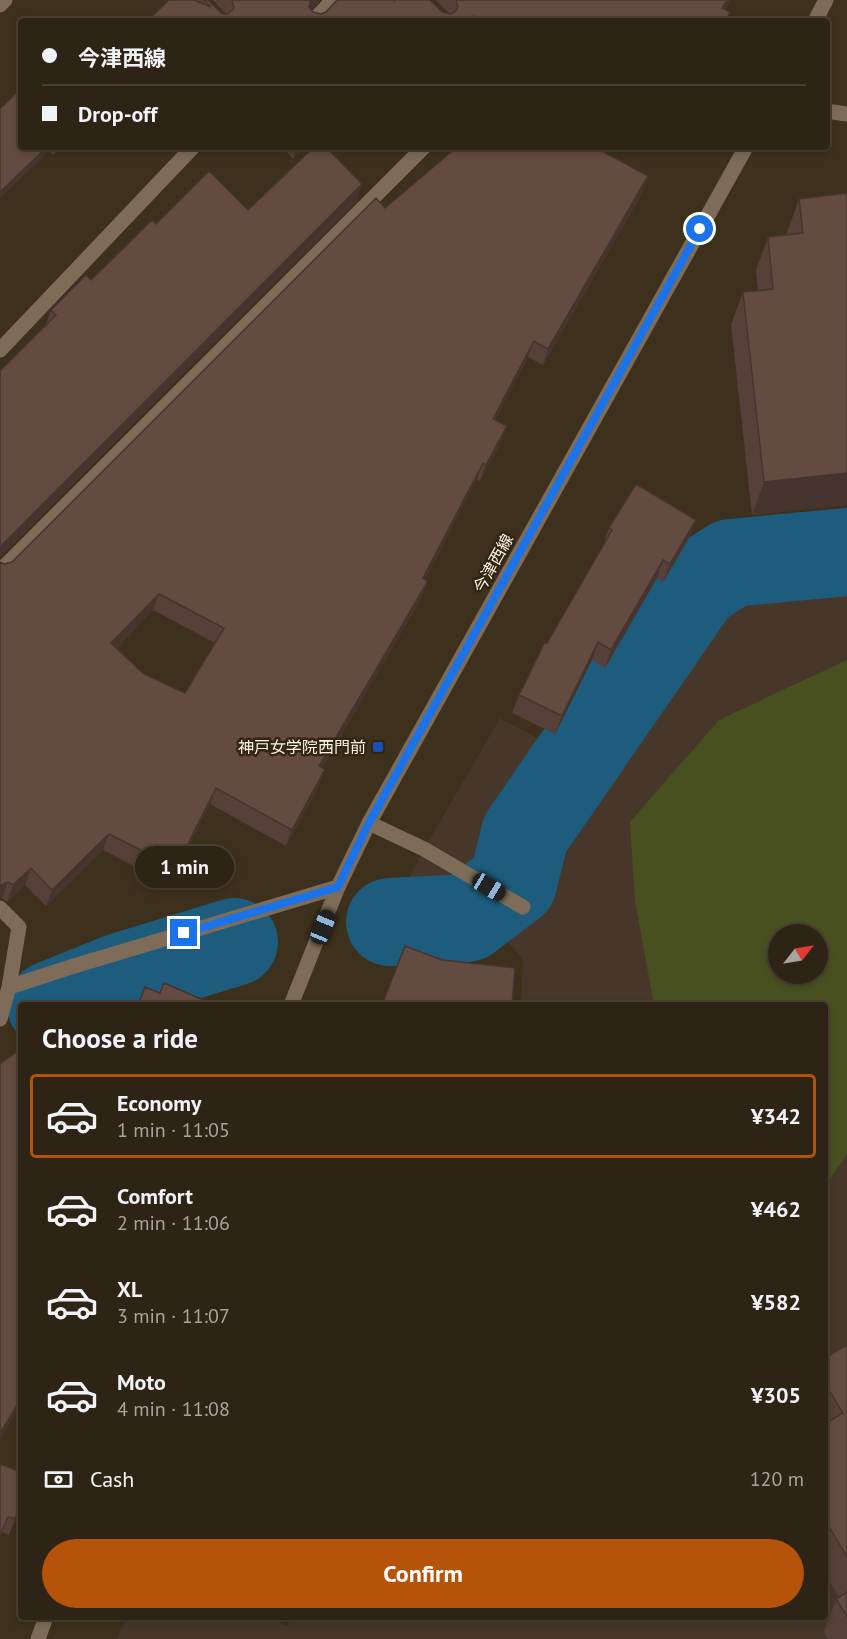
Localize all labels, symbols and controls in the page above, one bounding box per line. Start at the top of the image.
text: 今津西線 [78,44,166,72]
text: Drop-off [78,100,157,128]
route start [686,215,713,242]
street label: 今津西線 [469,530,517,596]
place label: 神戸女学院西門前 [238,737,366,757]
marker: 神戸女学院西門前 [371,740,385,754]
callout: 1 min [134,846,234,888]
text: 1 min [160,854,209,880]
car [469,870,509,904]
car [308,907,338,947]
route end [170,919,197,946]
north arrow [768,924,828,984]
map controls [768,924,828,984]
text: Choose a ride [42,1021,198,1055]
icon: car [45,1089,99,1143]
text: Economy [117,1089,201,1117]
text: ¥342 [751,1102,801,1130]
text: 1 min · 11:05 [117,1117,230,1143]
icon: car [45,1182,99,1236]
text: Comfort [117,1182,193,1210]
text: ¥462 [751,1195,801,1223]
text: 2 min · 11:06 [117,1210,230,1236]
icon: car [45,1275,99,1329]
text: XL [117,1275,142,1303]
text: ¥582 [751,1288,801,1316]
text: 3 min · 11:07 [117,1303,230,1329]
icon: car [45,1368,99,1422]
text: Moto [117,1368,166,1396]
text: ¥305 [751,1381,801,1409]
text: 4 min · 11:08 [117,1396,230,1422]
icon: cash [42,1463,75,1496]
text: Cash [90,1465,134,1493]
text: 120 m [750,1466,804,1492]
button: Confirm [42,1539,804,1608]

